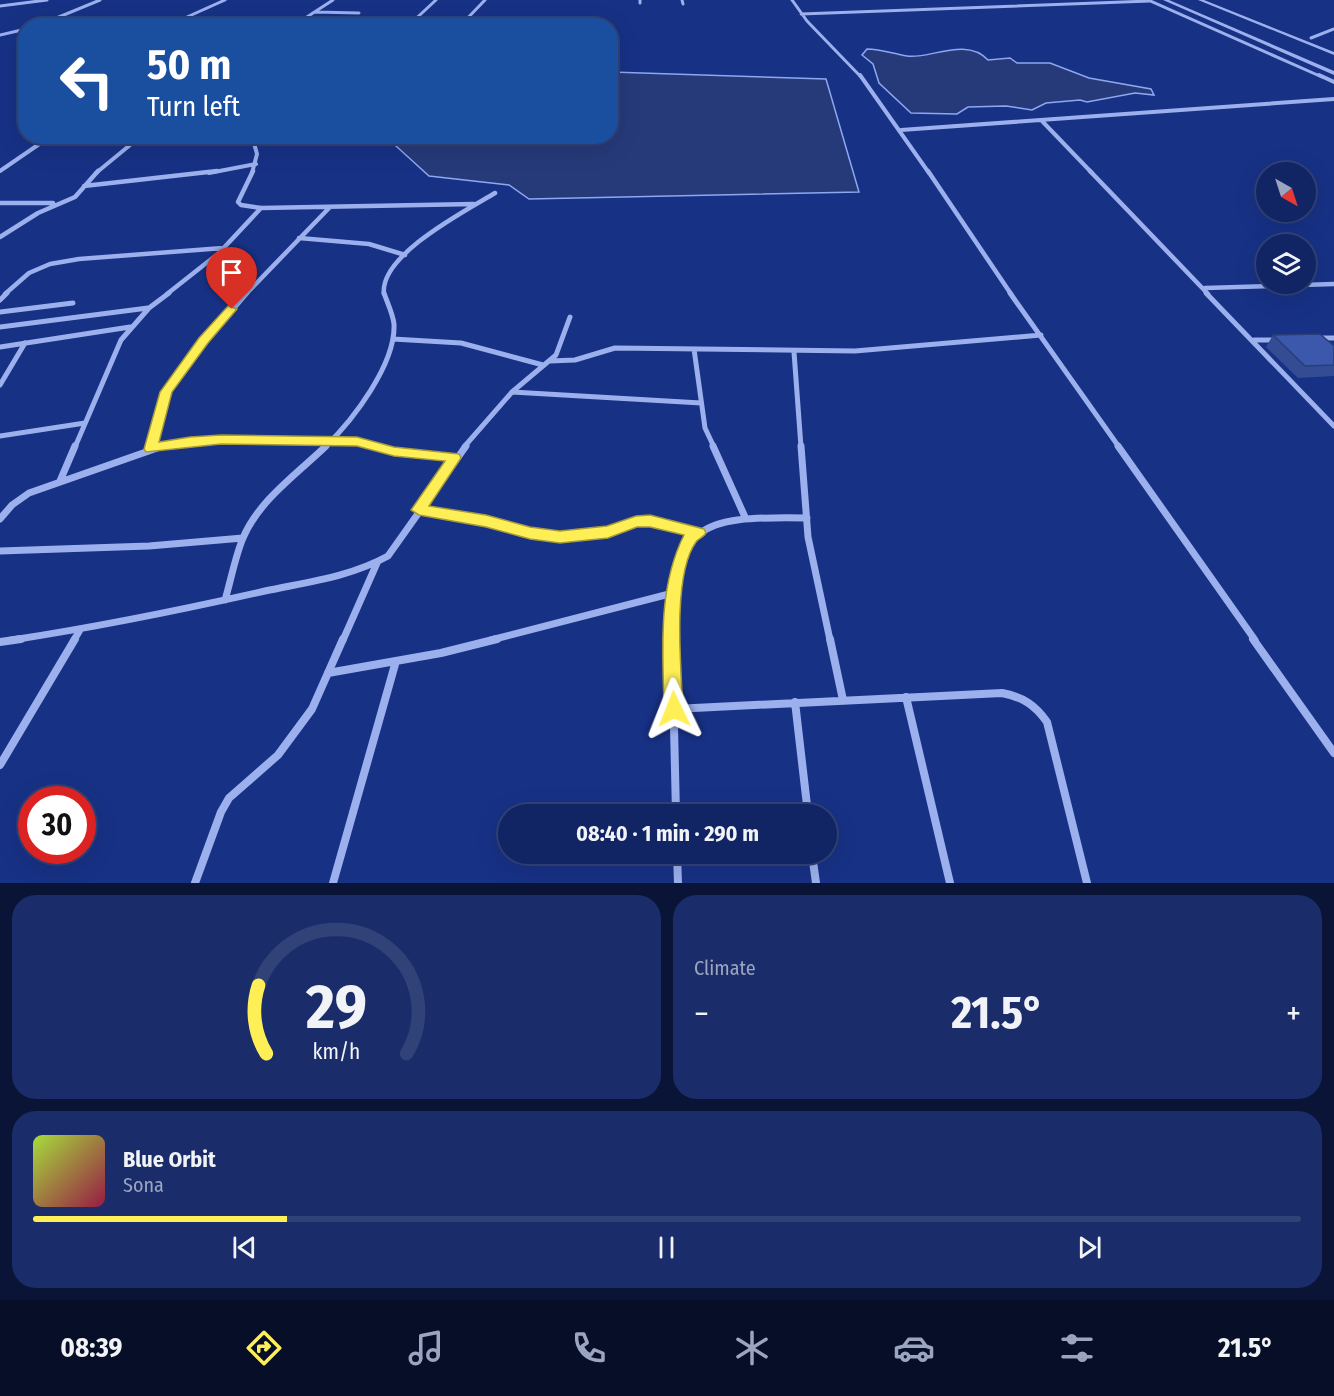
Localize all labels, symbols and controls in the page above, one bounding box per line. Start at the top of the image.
text: 50 m [147,40,231,90]
icon: left [48,42,126,120]
text: Turn left [147,91,240,123]
north arrow [1256,162,1316,222]
map controls [1256,162,1316,294]
button: layers [1256,234,1316,294]
pin [206,247,257,309]
icon: arrive [215,256,248,289]
position arrow [642,677,706,741]
speed limit sign: 30 [18,786,96,864]
text: 08:40 · 1 min · 290 m [576,820,759,847]
text: Climate [694,956,756,980]
text: 29 [305,970,367,1045]
text: 21.5° [951,986,1044,1040]
text: − [694,994,709,1034]
text: + [1286,994,1301,1034]
text: km/h [313,1039,360,1065]
text: Blue Orbit [123,1146,216,1173]
text: Sona [123,1173,164,1197]
icon: previous [228,1231,261,1264]
icon: pause [650,1231,683,1264]
icon: next [1073,1231,1106,1264]
icon: directions [243,1327,285,1369]
icon: music [405,1327,447,1369]
icon: phone [568,1327,610,1369]
icon: climate [731,1327,773,1369]
icon: car [893,1327,935,1369]
icon: filters [1056,1327,1098,1369]
text: 08:39 [60,1332,122,1364]
text: 21.5° [1218,1332,1274,1364]

